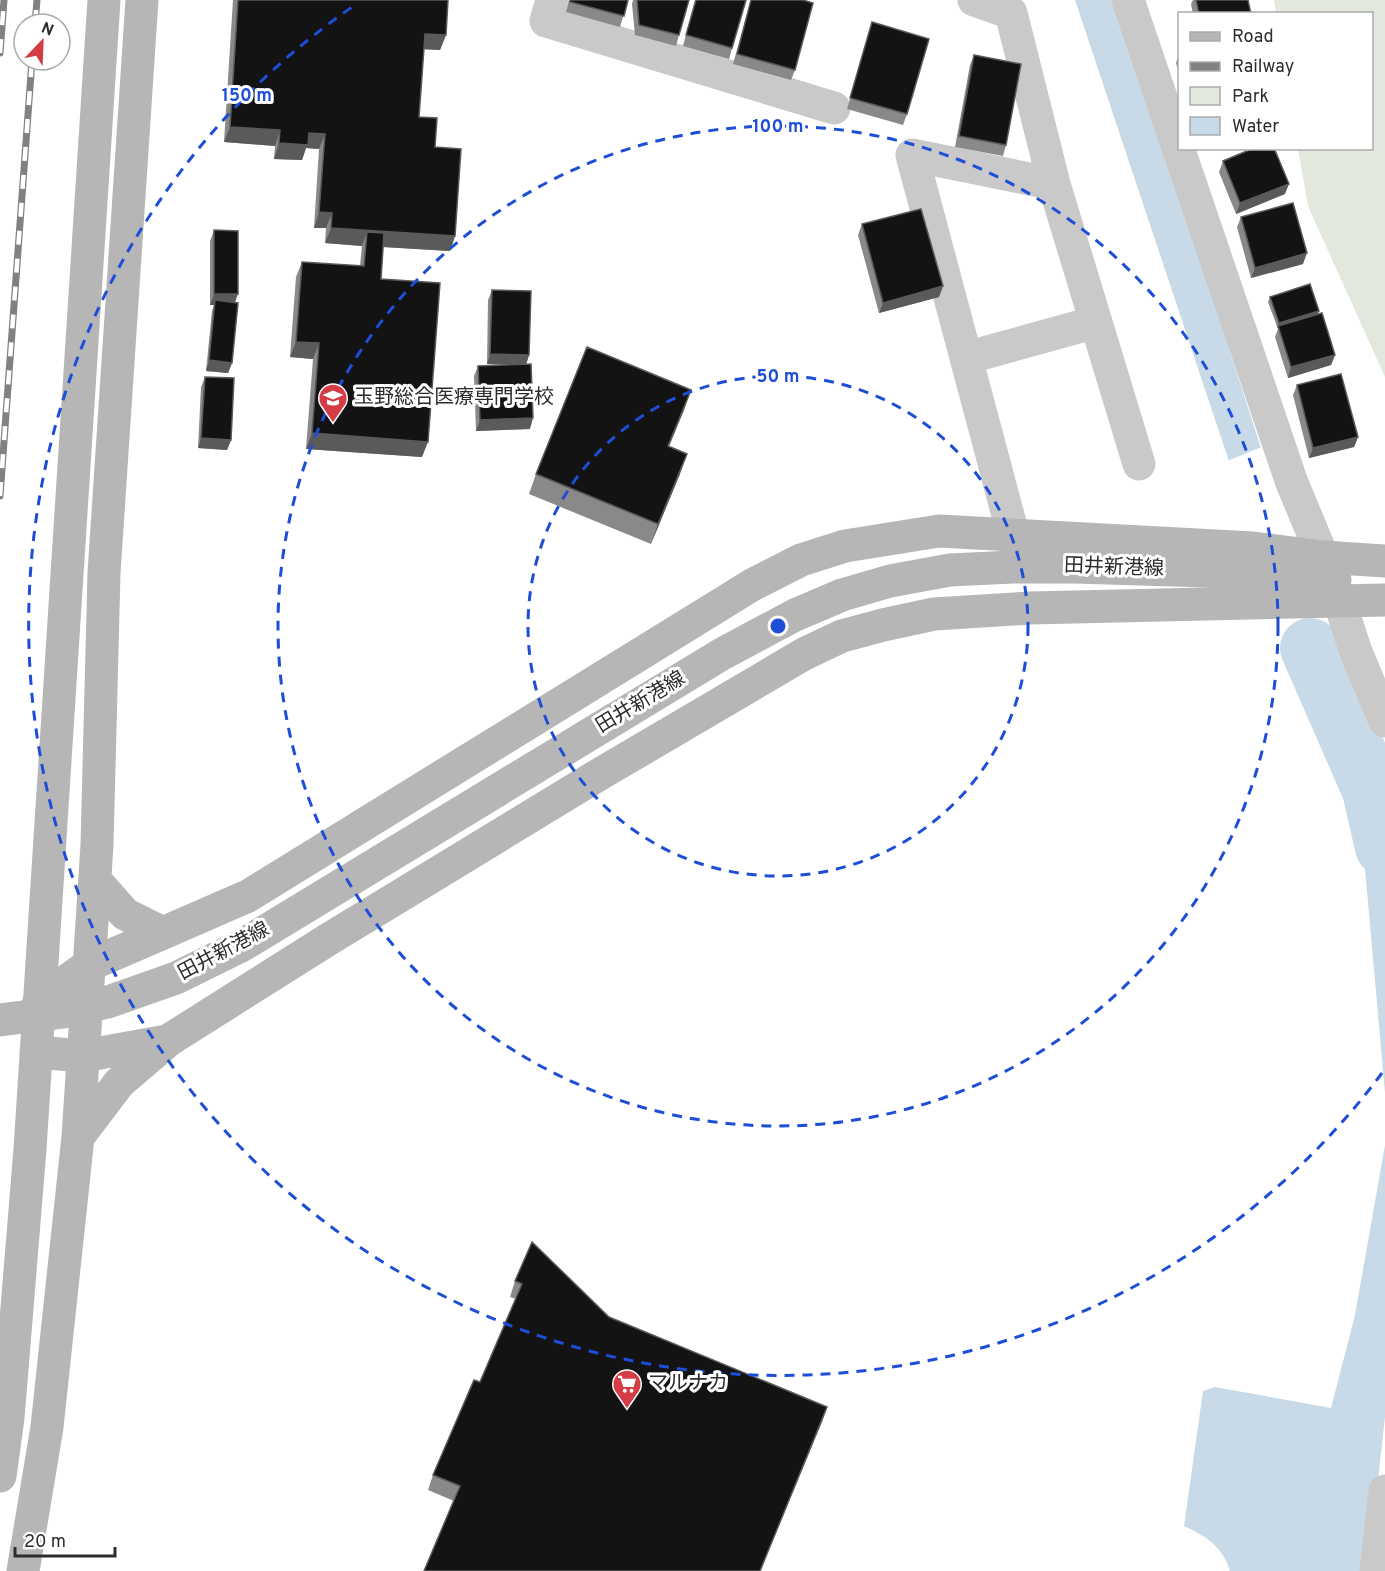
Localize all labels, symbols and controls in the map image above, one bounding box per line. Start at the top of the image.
north arrow [12,12,72,72]
legend [1178,12,1373,150]
text: N [38,19,56,41]
text: Road [1232,26,1274,49]
text: Railway [1232,56,1294,79]
text: 150 m [222,85,272,108]
text: Park [1232,86,1269,109]
text: 100 m [752,116,804,139]
text: Water [1232,116,1279,139]
text: 50 m [756,366,800,389]
school or university icon: 玉野総合医療専門学校 [317,382,349,424]
place label: 玉野総合医療専門学校 [354,385,554,411]
street label: 田井新港線 [1064,553,1164,583]
centre of rings [768,616,788,636]
street label: 田井新港線 [591,666,691,740]
street label: 田井新港線 [174,917,274,987]
supermarket icon: マルナカ [611,1368,643,1410]
place label: マルナカ [648,1371,728,1397]
scale bar [15,1520,116,1558]
text: 20 m [24,1531,66,1554]

